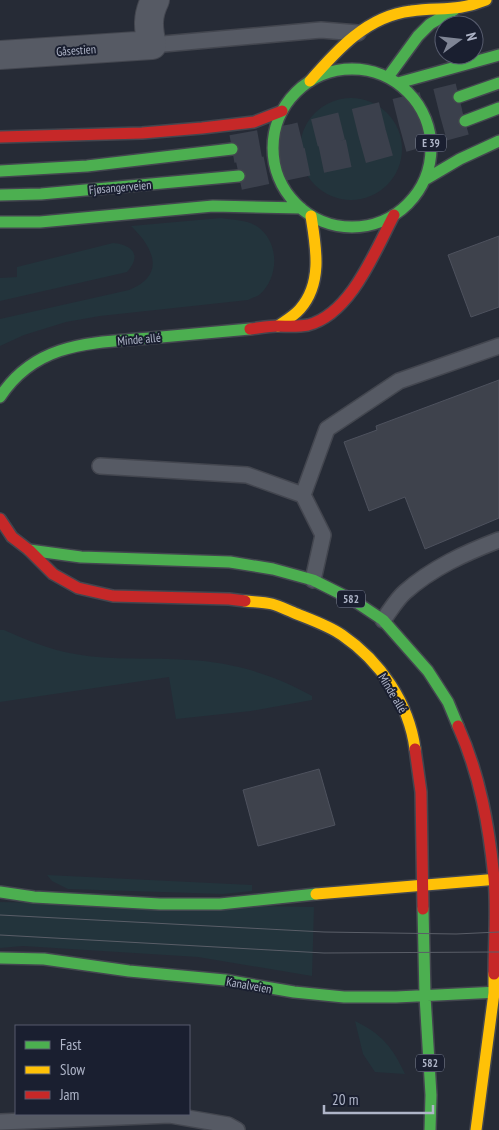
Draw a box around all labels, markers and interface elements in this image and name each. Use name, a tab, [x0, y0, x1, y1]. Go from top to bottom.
north arrow	[434, 15, 484, 65]
text: N	[462, 31, 481, 43]
street label: Gåsestien	[56, 41, 96, 59]
road number: E 39	[416, 134, 446, 152]
street label: Fjøsangerveien	[88, 177, 152, 197]
street label: Minde allé	[117, 330, 161, 348]
road number: 582	[337, 590, 365, 608]
street label: Minde allé	[375, 670, 411, 716]
street label: Kanalveien	[225, 974, 273, 996]
legend	[15, 1025, 190, 1115]
text: Fast	[60, 1035, 81, 1054]
road number: 582	[416, 1054, 444, 1072]
text: Slow	[60, 1060, 85, 1079]
scale bar	[324, 1082, 433, 1114]
text: Jam	[59, 1085, 79, 1104]
text: 20 m	[332, 1090, 358, 1109]

